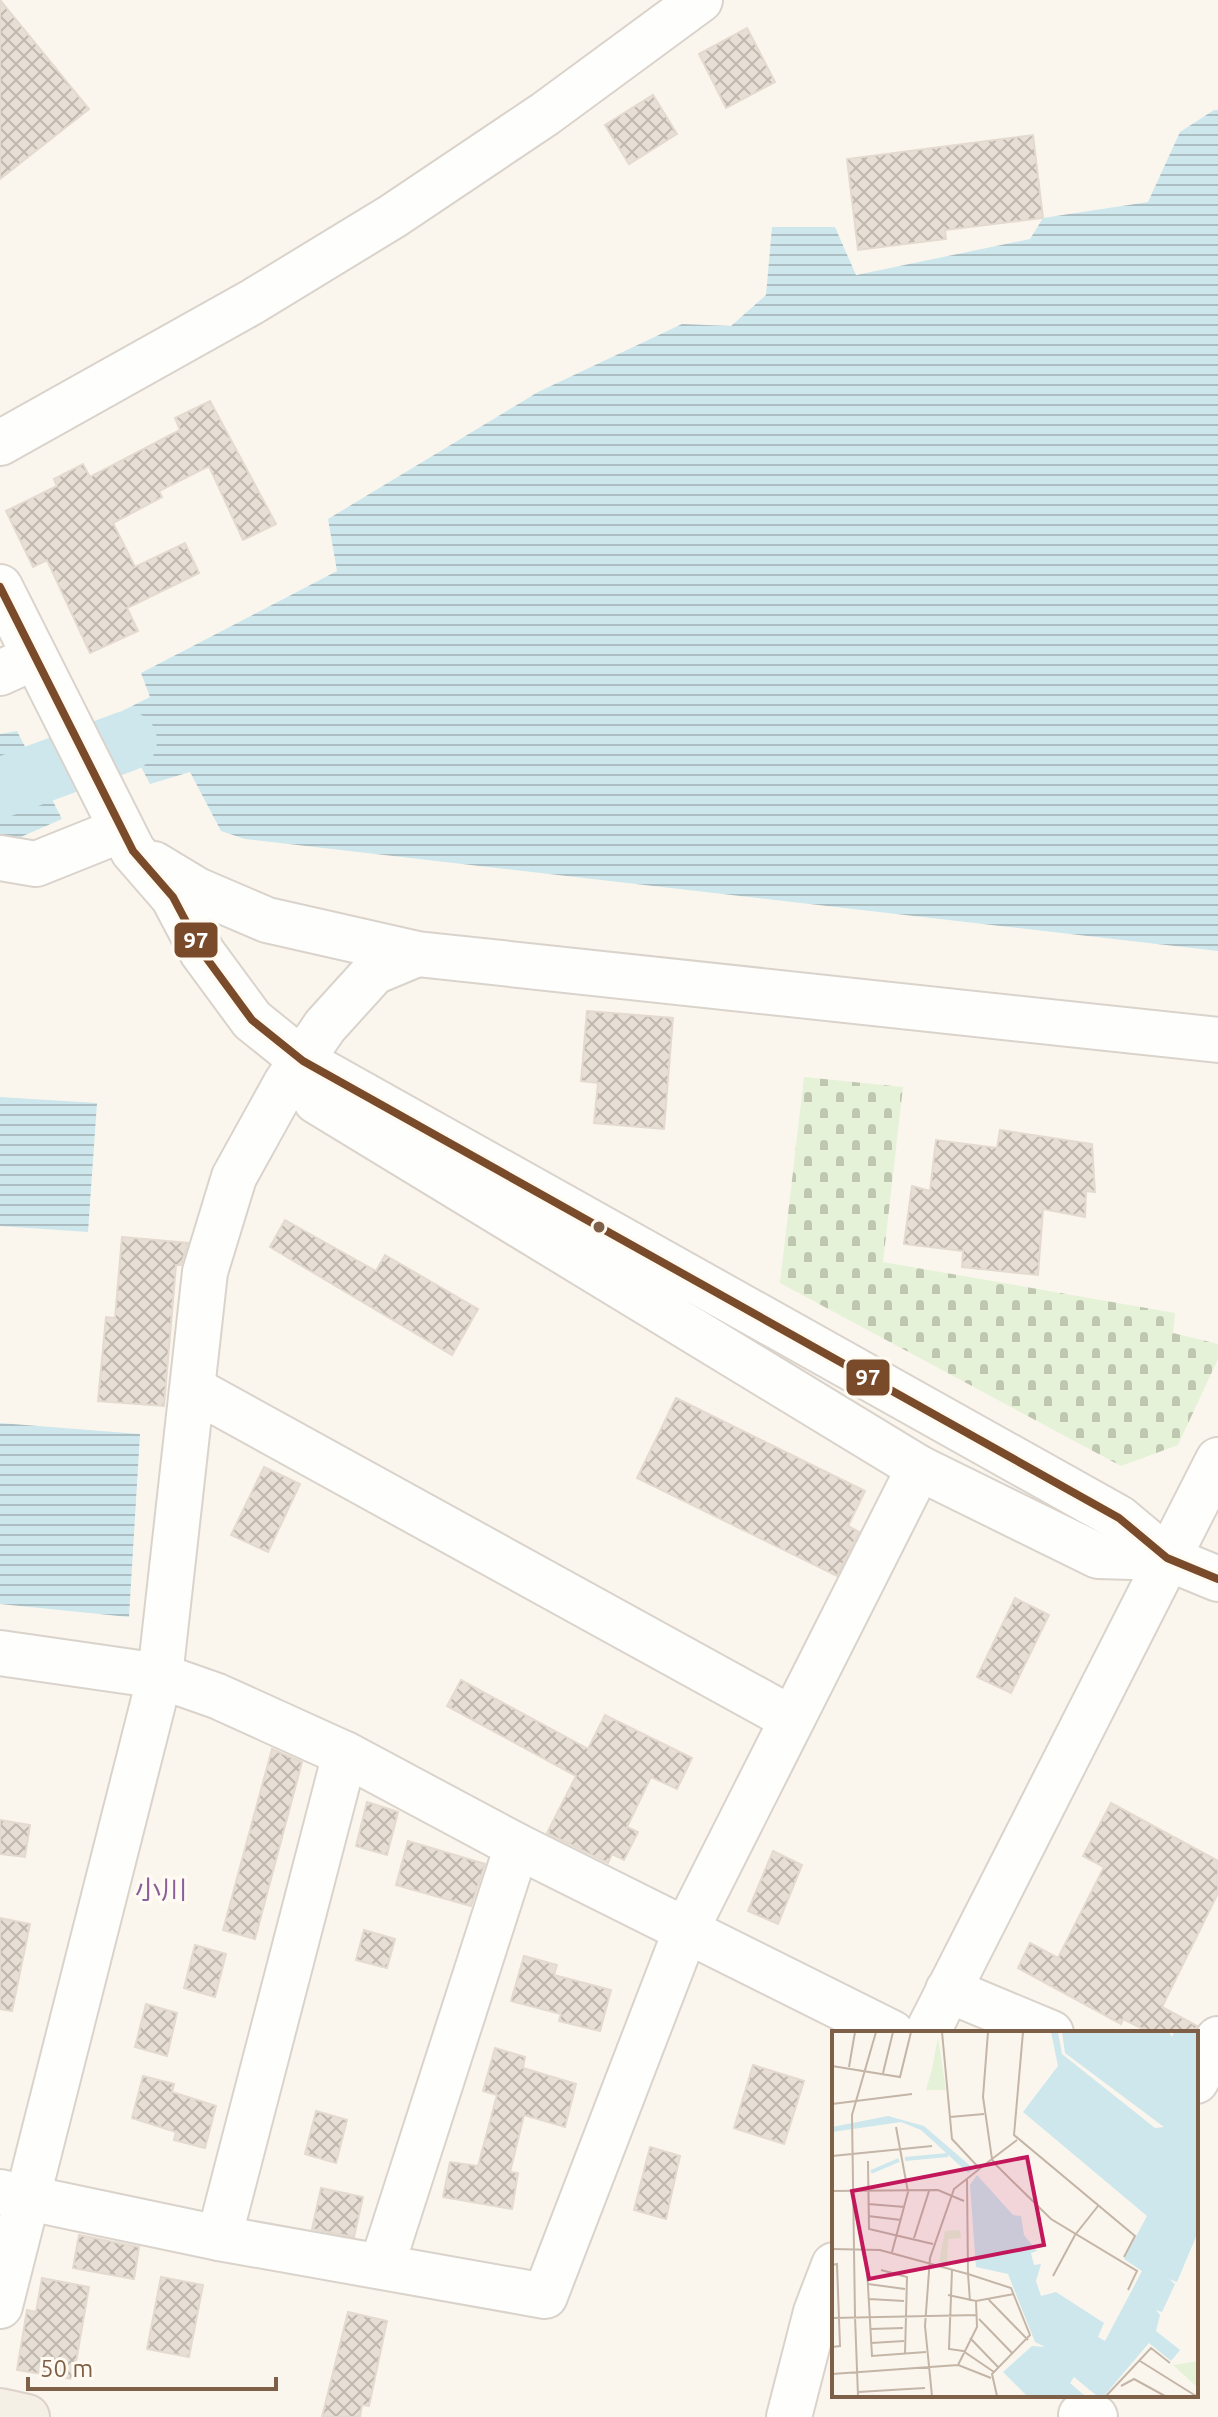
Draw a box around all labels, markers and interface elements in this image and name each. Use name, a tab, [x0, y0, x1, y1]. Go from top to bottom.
line badge: 97	[173, 921, 219, 959]
text: 97	[184, 927, 208, 952]
unlabelled marker	[591, 1219, 607, 1235]
line badge: 97	[845, 1358, 891, 1397]
text: 97	[856, 1364, 880, 1389]
district label: 小川	[135, 1875, 187, 1904]
inset map	[832, 2031, 1198, 2397]
scale bar	[28, 2341, 276, 2391]
text: 50 m	[40, 2355, 93, 2382]

